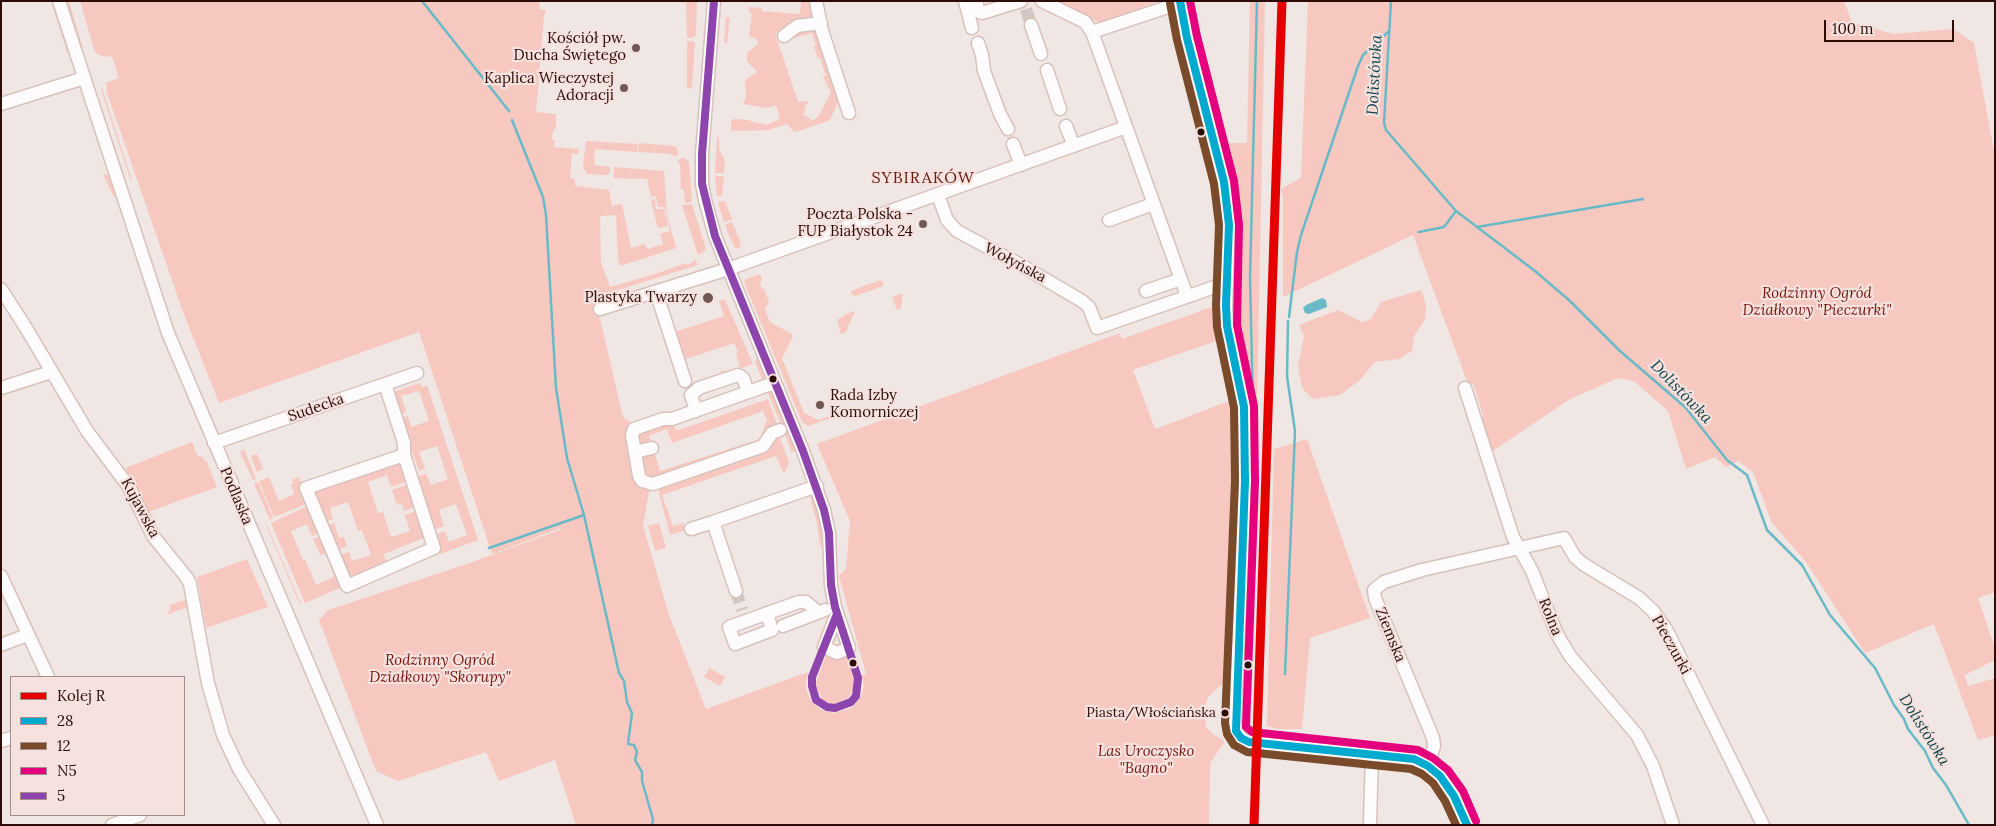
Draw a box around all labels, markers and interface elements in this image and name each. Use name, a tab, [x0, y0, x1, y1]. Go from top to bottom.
scale bar	[1826, 10, 1956, 42]
text: 100 m	[1832, 19, 1873, 38]
place label: Kościół pw. Ducha Świętego	[514, 30, 626, 65]
water label: Dolistówka	[1363, 34, 1387, 116]
marker: Kościół pw. Ducha Świętego	[630, 42, 642, 54]
place label: Kaplica Wieczystej Adoracji	[484, 70, 614, 105]
marker: Kaplica Wieczystej Adoracji	[618, 82, 630, 94]
unlabelled marker	[1196, 127, 1206, 137]
district label: SYBIRAKÓW	[870, 168, 976, 188]
place label: Poczta Polska - FUP Białystok 24	[798, 206, 913, 241]
marker: Poczta Polska - FUP Białystok 24	[917, 218, 929, 230]
street label: Wołyńska	[981, 239, 1049, 287]
park label: Rodzinny Ogród Działkowy "Pieczurki"	[1743, 285, 1891, 320]
place label: Plastyka Twarzy	[585, 289, 697, 307]
marker: Plastyka Twarzy	[701, 291, 715, 305]
water label: Dolistówka	[1646, 356, 1716, 428]
unlabelled marker	[768, 374, 778, 384]
place label: Rada Izby Komorniczej	[830, 387, 918, 422]
street label: Sudecka	[286, 390, 346, 426]
marker: Rada Izby Komorniczej	[814, 399, 826, 411]
street label: Podlaska	[216, 464, 256, 528]
street label: Kujawska	[117, 475, 163, 541]
street label: Rolna	[1534, 596, 1566, 638]
street label: Ziemska	[1371, 605, 1409, 665]
street label: Pieczurki	[1647, 612, 1695, 678]
park label: Rodzinny Ogród Działkowy "Skorupy"	[369, 652, 511, 687]
unlabelled marker	[848, 658, 858, 668]
unlabelled marker	[1243, 660, 1253, 670]
legend	[10, 676, 185, 816]
text: Kolej R	[57, 686, 105, 705]
water label: Dolistówka	[1894, 691, 1954, 769]
place label: Piasta/Włościańska	[1086, 705, 1216, 721]
marker: Piasta/Włościańska	[1220, 708, 1230, 718]
text: 28	[57, 711, 74, 730]
text: 12	[57, 736, 71, 755]
park label: Las Uroczysko "Bagno"	[1098, 743, 1194, 778]
text: N5	[57, 761, 77, 780]
text: 5	[57, 786, 65, 805]

